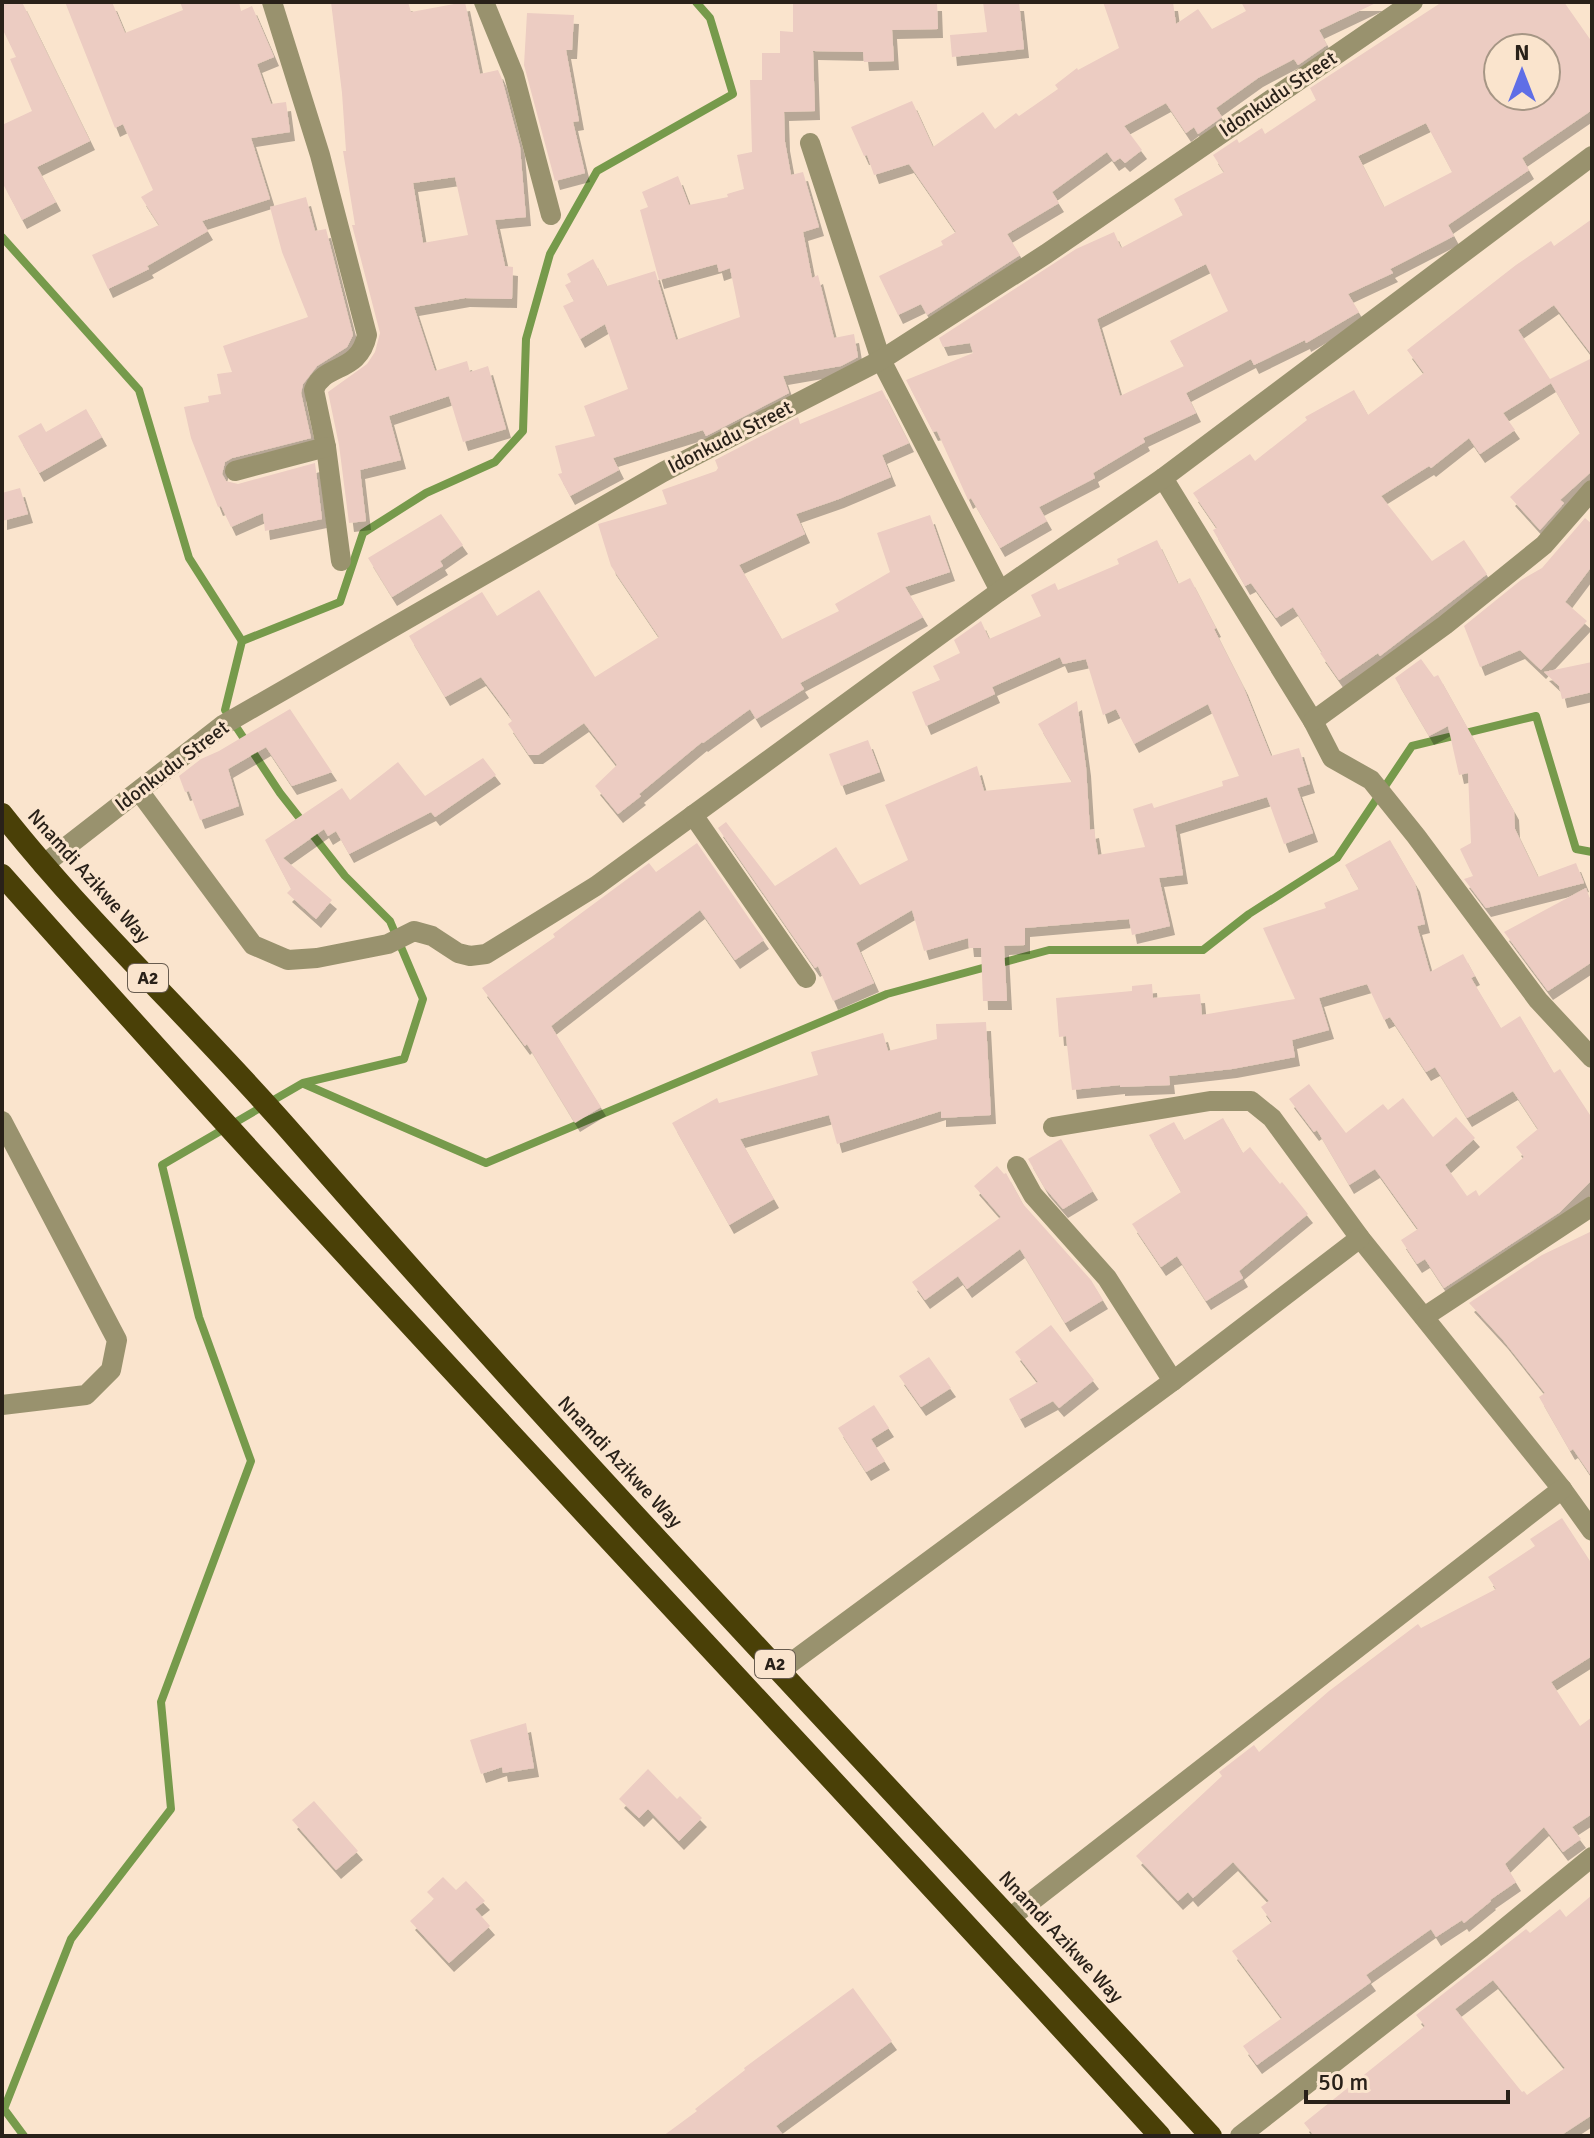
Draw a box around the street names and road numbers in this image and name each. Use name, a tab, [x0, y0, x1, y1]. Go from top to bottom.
street label: Idonkudu Street	[1214, 45, 1342, 143]
street label: Idonkudu Street	[664, 395, 796, 479]
street label: Idonkudu Street	[110, 715, 234, 817]
street label: Nnamdi Azikwe Way	[22, 804, 156, 949]
road number: A2	[128, 964, 168, 992]
street label: Nnamdi Azikwe Way	[552, 1391, 688, 1534]
road number: A2	[755, 1650, 795, 1678]
street label: Nnamdi Azikwe Way	[993, 1866, 1129, 2009]

